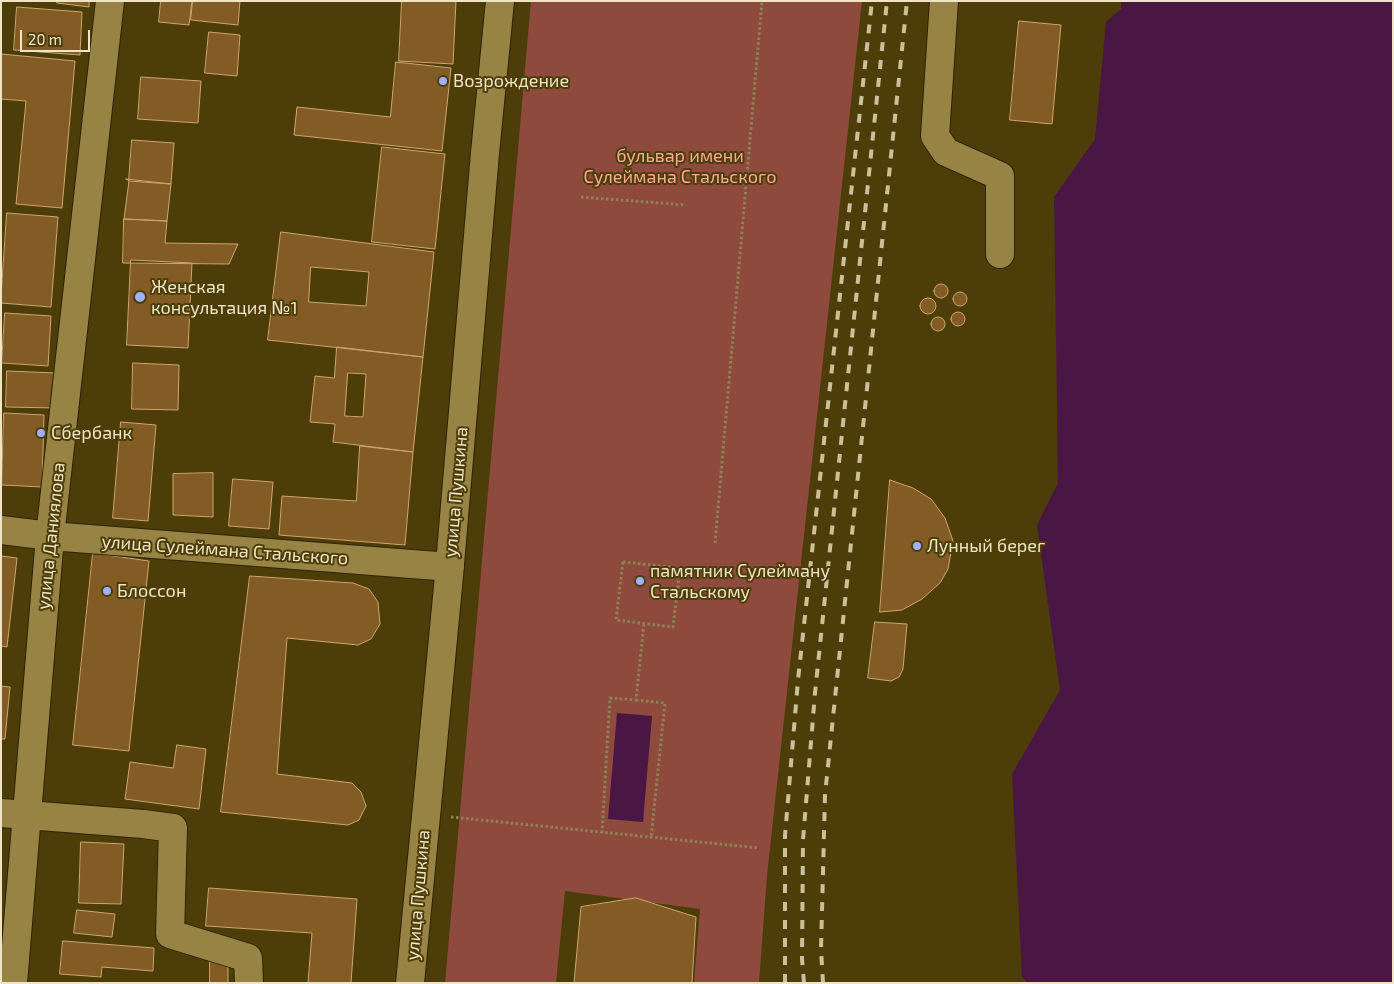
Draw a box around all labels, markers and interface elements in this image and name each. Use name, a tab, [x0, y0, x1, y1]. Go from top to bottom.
scale bar	[22, 20, 92, 52]
text: 20 m	[28, 30, 62, 48]
place label: Возрождение	[453, 70, 569, 92]
marker: Возрождение	[437, 75, 449, 87]
park label: бульвар имени Сулеймана Стальского	[584, 145, 776, 188]
place label: Женская консультация №1	[151, 276, 298, 318]
marker: Женская консультация №1	[133, 290, 147, 304]
place label: Сбербанк	[51, 422, 132, 444]
street label: улица Пушкина	[440, 426, 472, 558]
marker: Сбербанк	[35, 427, 47, 439]
street label: улица Даниялова	[33, 461, 69, 611]
street label: улица Сулеймана Стальского	[101, 531, 349, 569]
place label: Лунный берег	[927, 535, 1045, 557]
marker: Лунный берег	[911, 540, 923, 552]
place label: памятник Сулейману Стальскому	[650, 560, 830, 602]
marker: памятник Сулейману Стальскому	[634, 575, 646, 587]
place label: Блоссон	[117, 580, 186, 602]
marker: Блоссон	[101, 585, 113, 597]
street label: улица Пушкина	[402, 829, 434, 961]

